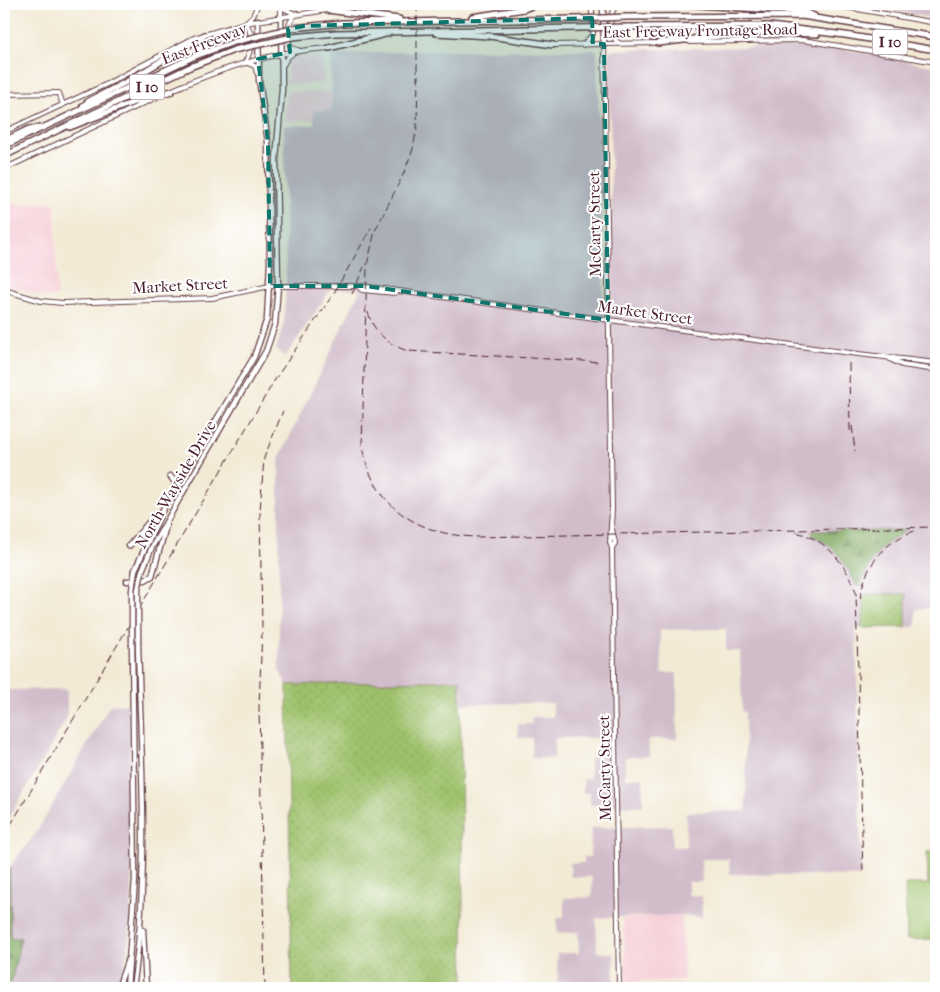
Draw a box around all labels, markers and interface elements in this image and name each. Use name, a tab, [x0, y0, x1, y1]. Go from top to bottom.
street label: East Freeway	[158, 18, 250, 69]
street label: East Freeway Frontage Road	[602, 19, 798, 42]
road number: I 10	[872, 30, 908, 54]
road number: I 10	[130, 74, 164, 100]
street label: McCarty Street	[584, 170, 605, 277]
street label: Market Street	[132, 273, 229, 297]
street label: Market Street	[596, 296, 694, 329]
street label: North Wayside Drive	[131, 417, 220, 552]
street label: McCarty Street	[594, 714, 615, 821]

